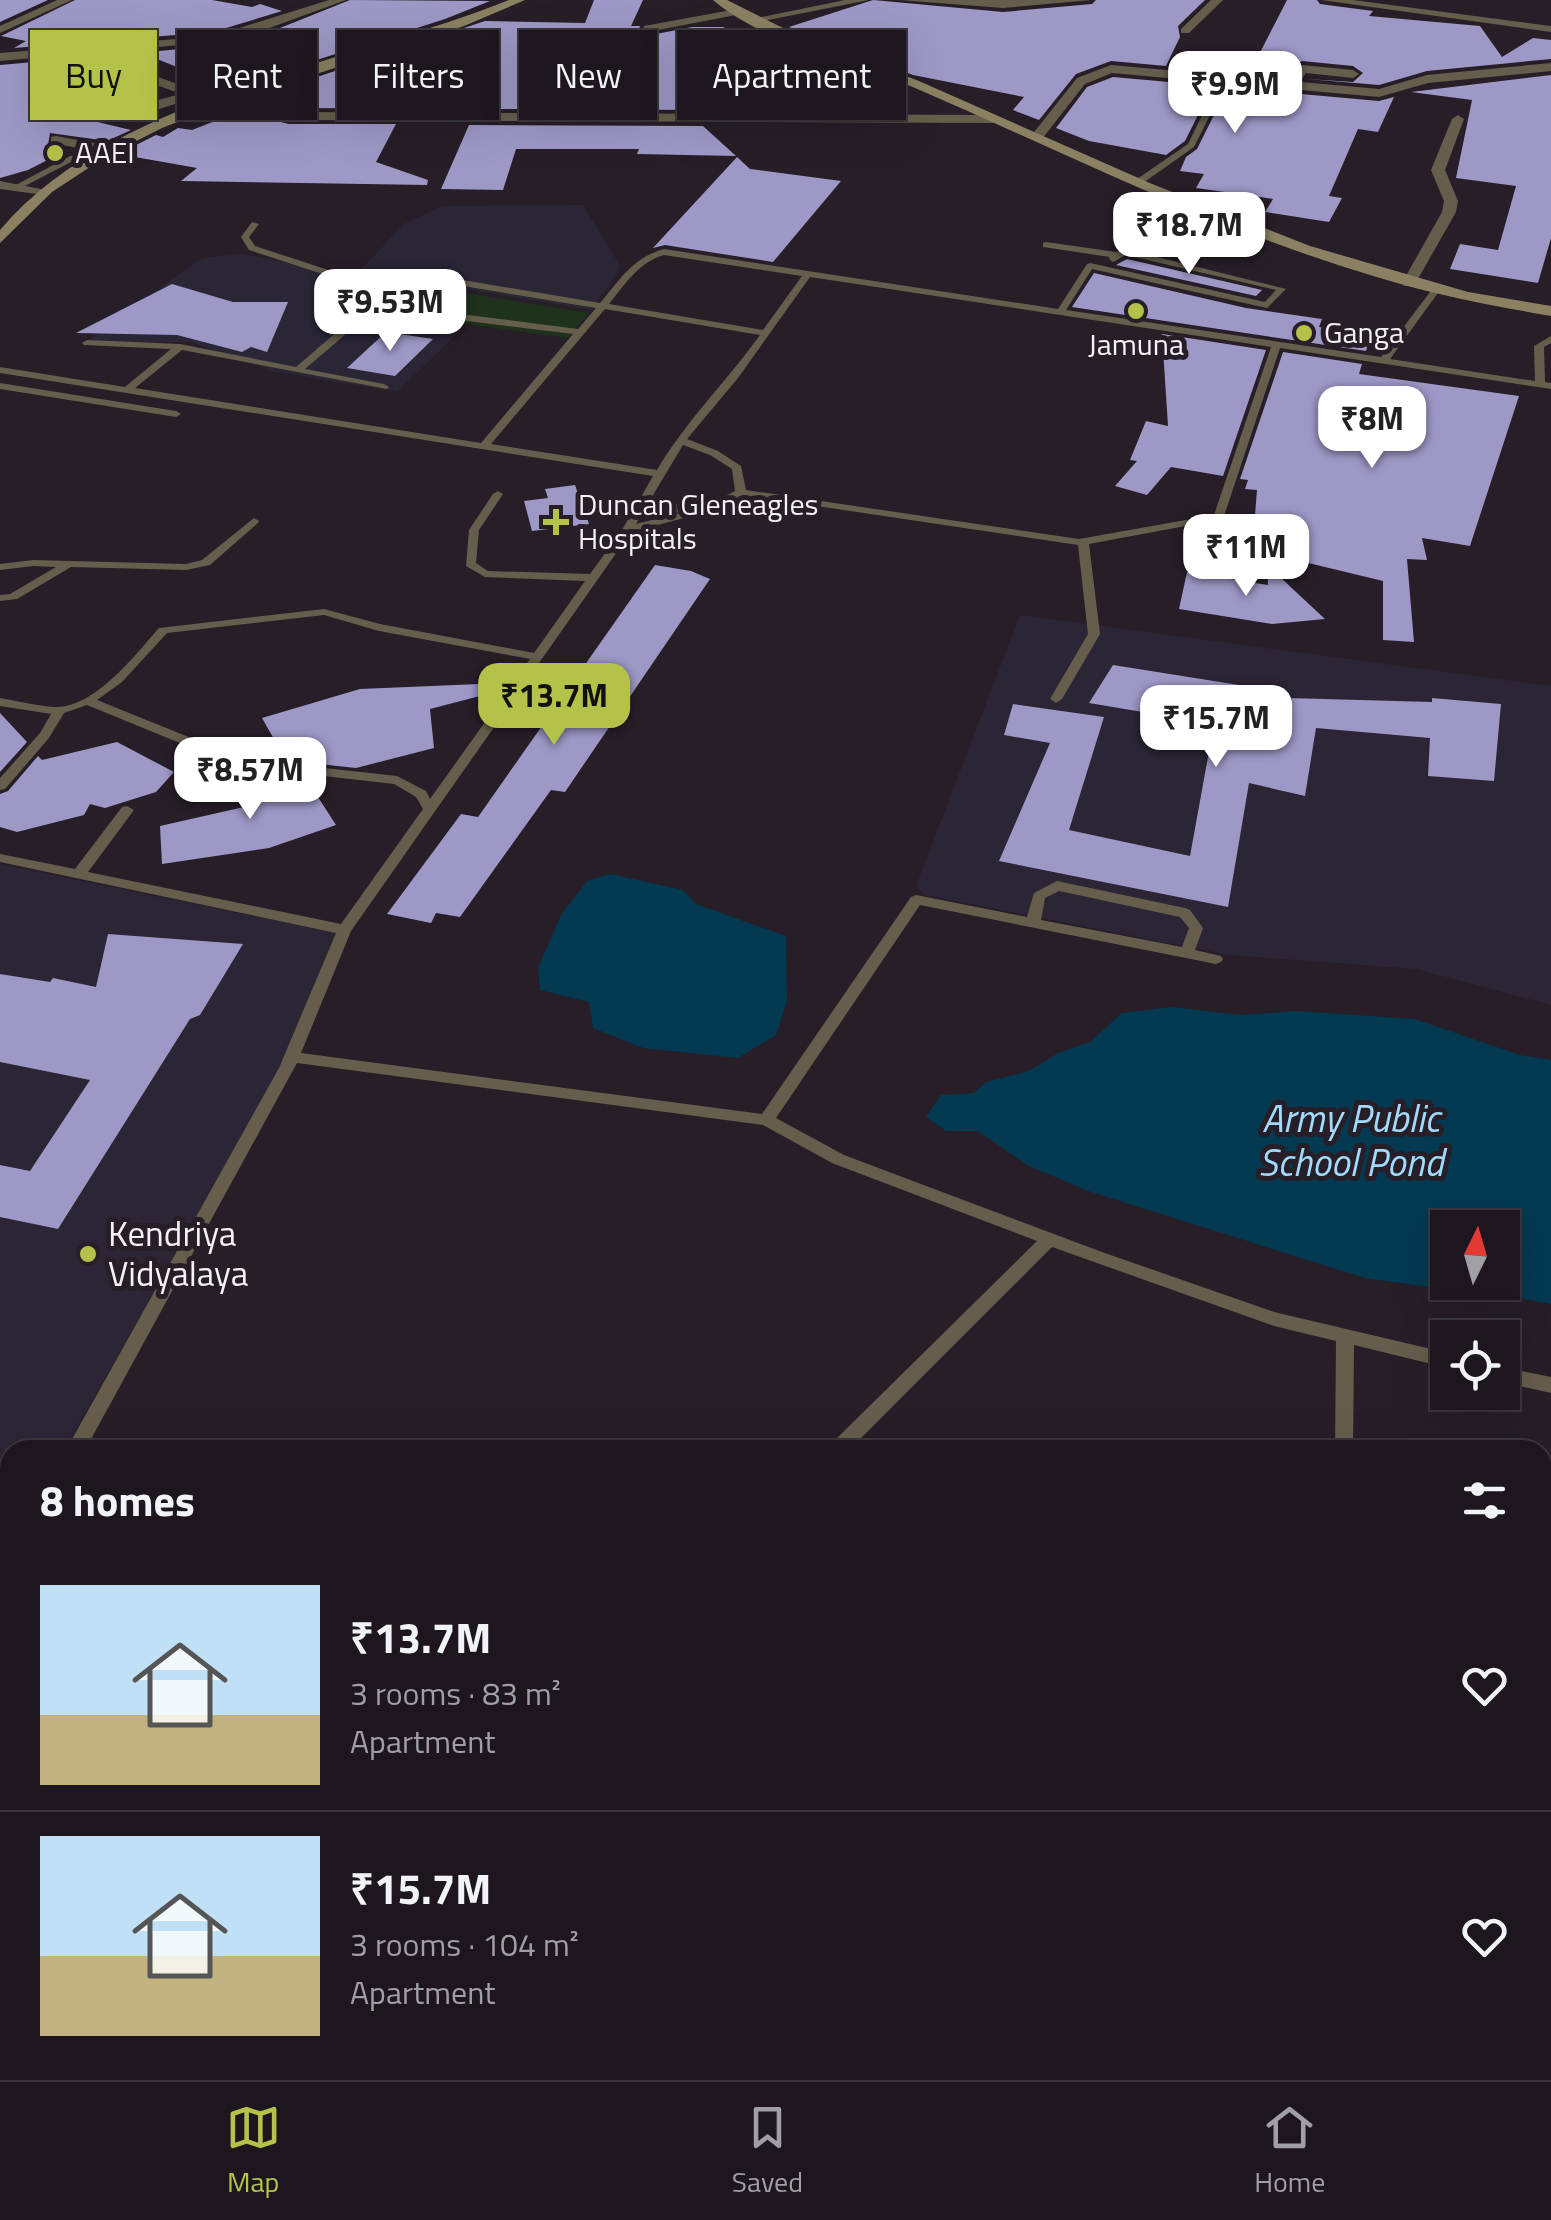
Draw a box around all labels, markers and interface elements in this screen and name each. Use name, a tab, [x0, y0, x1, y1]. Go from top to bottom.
chip: Buy	[30, 30, 157, 120]
chip: Rent	[177, 30, 317, 120]
chip: Filters	[337, 30, 499, 120]
chip: New	[519, 30, 657, 120]
chip: Apartment	[677, 30, 906, 120]
pin: ₹9.9M	[1165, 51, 1305, 136]
text: ₹9.9M	[1190, 59, 1280, 107]
place label: AAEI	[75, 129, 135, 175]
marker: AAEI	[44, 142, 66, 164]
pin: ₹18.7M	[1108, 192, 1270, 277]
text: ₹18.7M	[1135, 200, 1243, 248]
pin: ₹9.53M	[309, 269, 471, 354]
text: ₹9.53M	[336, 277, 444, 325]
marker: Jamuna	[1125, 300, 1147, 322]
place label: Ganga	[1324, 309, 1404, 355]
place label: Jamuna	[1088, 321, 1184, 367]
marker: Ganga	[1293, 322, 1315, 344]
pin: ₹8M	[1324, 386, 1420, 471]
text: ₹8M	[1340, 394, 1404, 442]
place label: Duncan Gleneagles Hospitals	[578, 481, 819, 561]
marker: Duncan Gleneagles Hospitals	[543, 509, 569, 535]
pin: ₹11M	[1187, 514, 1305, 599]
text: ₹11M	[1205, 522, 1287, 570]
pin: ₹13.7M	[473, 663, 635, 748]
text: ₹13.7M	[500, 671, 608, 719]
pin: ₹15.7M	[1135, 685, 1297, 770]
text: ₹15.7M	[1162, 693, 1270, 741]
pin: ₹8.57M	[169, 737, 331, 822]
text: ₹8.57M	[196, 745, 304, 793]
water label: Army Public School Pond	[1259, 1089, 1447, 1191]
place label: Kendriya Vidyalaya	[108, 1206, 248, 1300]
north arrow	[1430, 1210, 1520, 1300]
map controls	[1430, 1210, 1520, 1410]
marker: Kendriya Vidyalaya	[77, 1243, 99, 1265]
button: locate	[1430, 1320, 1520, 1410]
text: 8 homes	[40, 1468, 195, 1532]
icon: filters	[1457, 1473, 1512, 1528]
text: ₹13.7M	[350, 1605, 491, 1669]
icon: home	[120, 1625, 240, 1745]
icon: heart	[1457, 1658, 1512, 1713]
text: 3 rooms · 83 m²	[350, 1669, 561, 1717]
text: Apartment	[350, 1717, 496, 1765]
text: ₹15.7M	[350, 1856, 491, 1920]
icon: home	[120, 1876, 240, 1996]
icon: heart	[1457, 1909, 1512, 1964]
text: 3 rooms · 104 m²	[350, 1920, 579, 1968]
text: Apartment	[350, 1968, 496, 2016]
tab: Map	[226, 2100, 281, 2203]
tab: Saved	[732, 2100, 803, 2203]
tab: Home	[1254, 2100, 1325, 2203]

